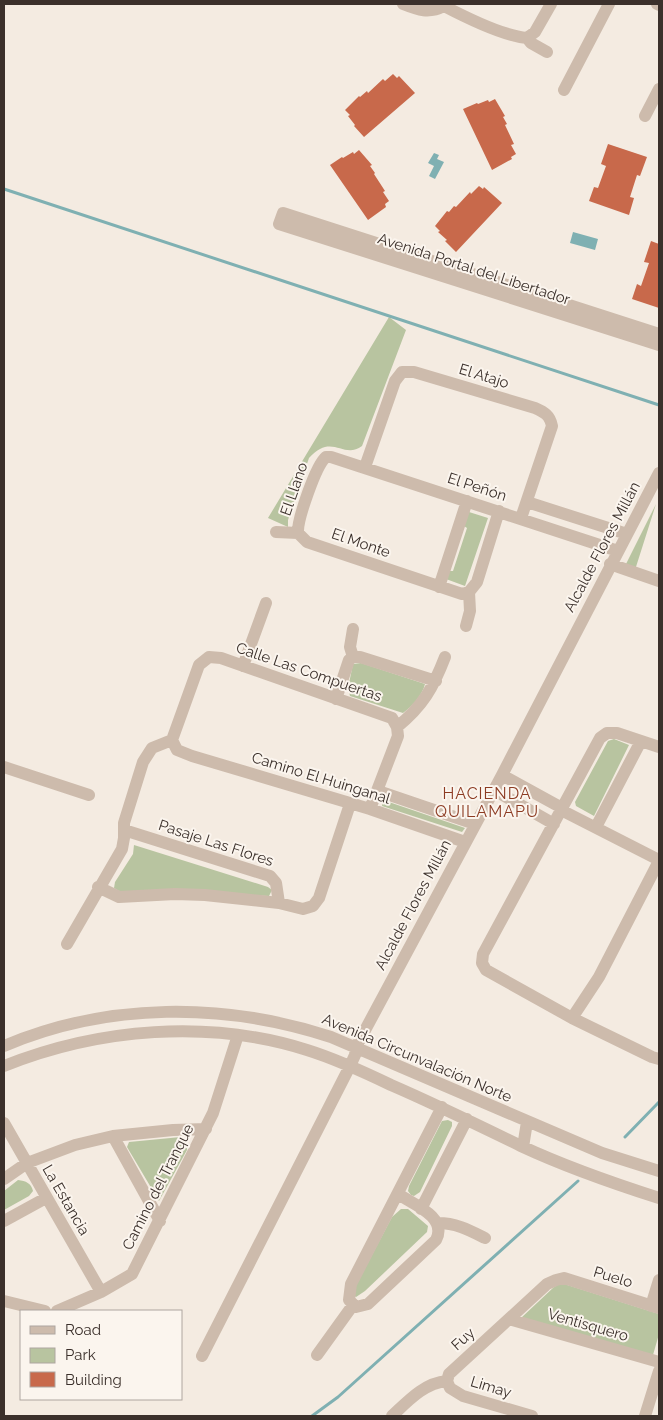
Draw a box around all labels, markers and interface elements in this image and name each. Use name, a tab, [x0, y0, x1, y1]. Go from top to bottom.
street label: Avenida Portal del Libertador	[376, 229, 573, 309]
street label: El Atajo	[457, 360, 511, 392]
street label: El Llano	[276, 460, 312, 518]
street label: El Peñón	[445, 469, 509, 505]
street label: Alcalde Flores Millán	[560, 479, 644, 615]
street label: El Monte	[329, 525, 393, 561]
street label: Calle Las Compuertas	[234, 639, 384, 705]
street label: Camino El Huinganal	[249, 748, 393, 808]
district label: HACIENDA QUILAMAPU	[435, 784, 539, 821]
street label: Pasaje Las Flores	[156, 816, 276, 870]
street label: Alcalde Flores Millán	[371, 837, 455, 973]
street label: Avenida Circunvalación Norte	[319, 1010, 515, 1106]
street label: Camino del Tranque	[118, 1121, 198, 1253]
street label: La Estancia	[39, 1161, 93, 1239]
street label: Puelo	[591, 1263, 635, 1291]
street label: Ventisquero	[546, 1305, 630, 1345]
legend	[20, 1310, 182, 1400]
text: Road	[65, 1321, 101, 1339]
street label: Fuy	[448, 1324, 478, 1354]
text: Park	[65, 1346, 96, 1364]
text: Building	[65, 1371, 122, 1389]
street label: Limay	[468, 1372, 514, 1402]

